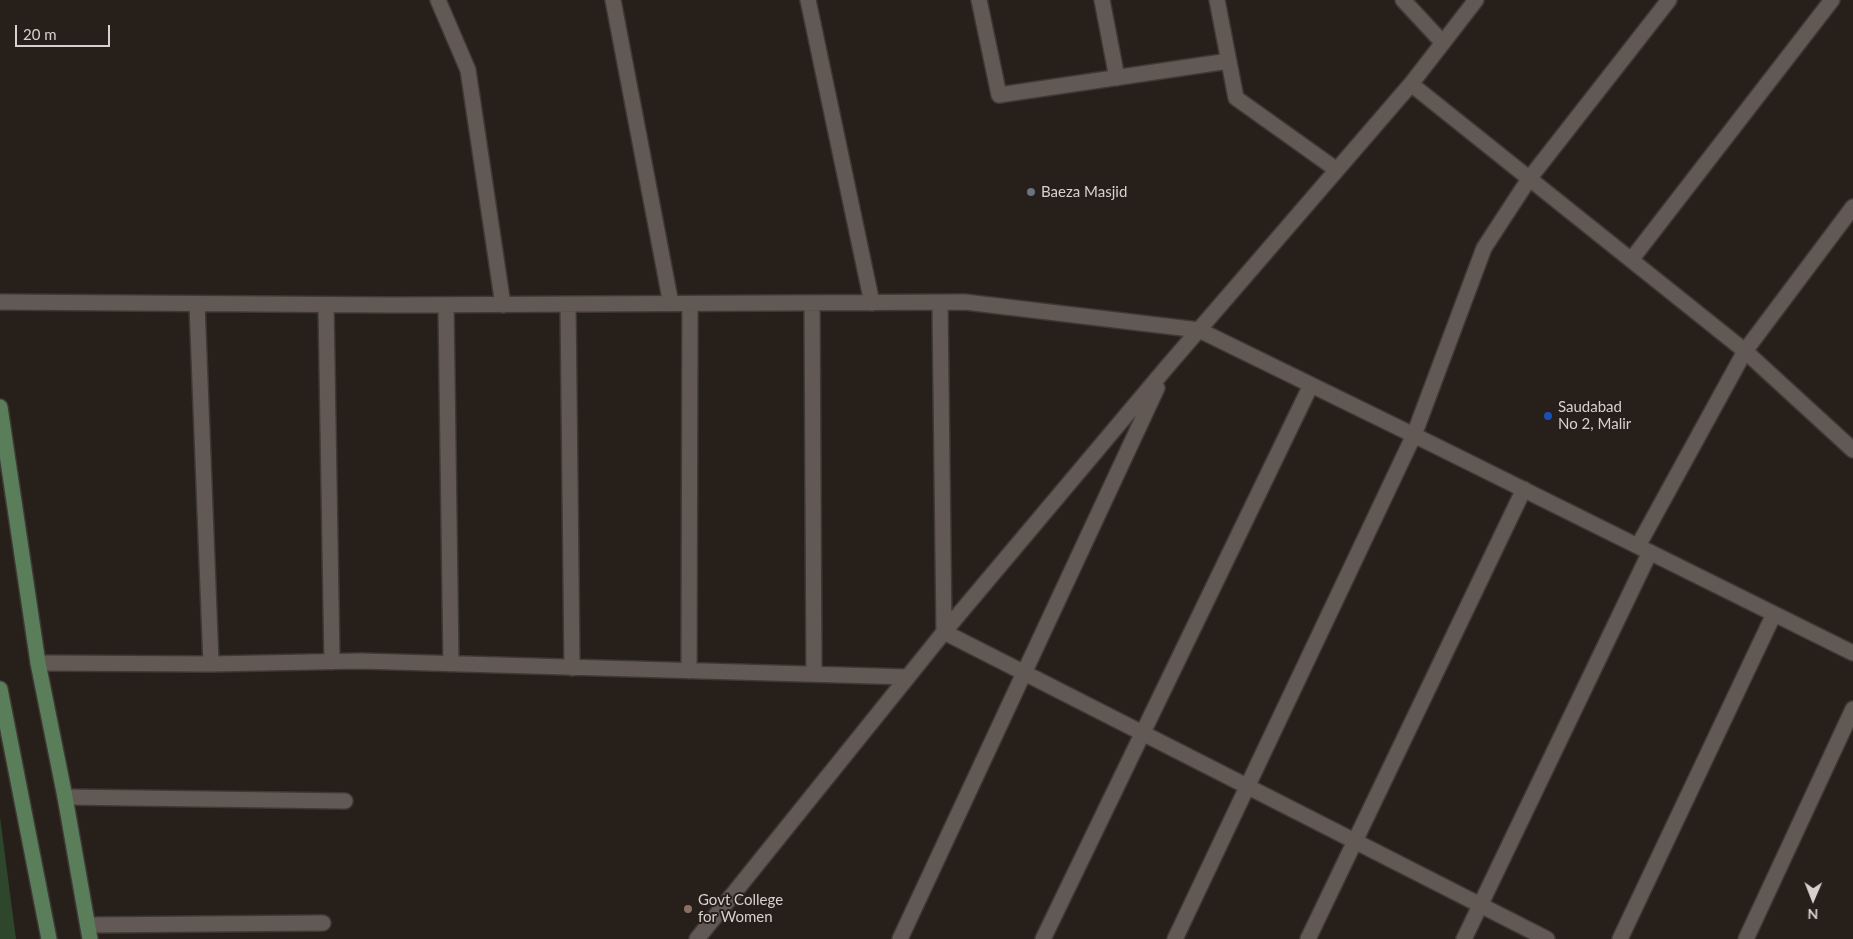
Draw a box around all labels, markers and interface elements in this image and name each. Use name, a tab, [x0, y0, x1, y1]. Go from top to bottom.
scale bar	[18, 15, 112, 47]
text: 20 m	[23, 25, 57, 43]
place label: Baeza Masjid	[1041, 183, 1127, 201]
marker: Baeza Masjid	[1025, 186, 1037, 198]
place label: Saudabad No 2, Malir	[1558, 398, 1631, 433]
marker: Saudabad No 2, Malir	[1542, 410, 1554, 422]
north arrow	[1788, 874, 1838, 924]
place label: Govt College for Women	[698, 891, 783, 926]
marker: Govt College for Women	[682, 903, 694, 915]
text: N	[1807, 906, 1818, 923]

